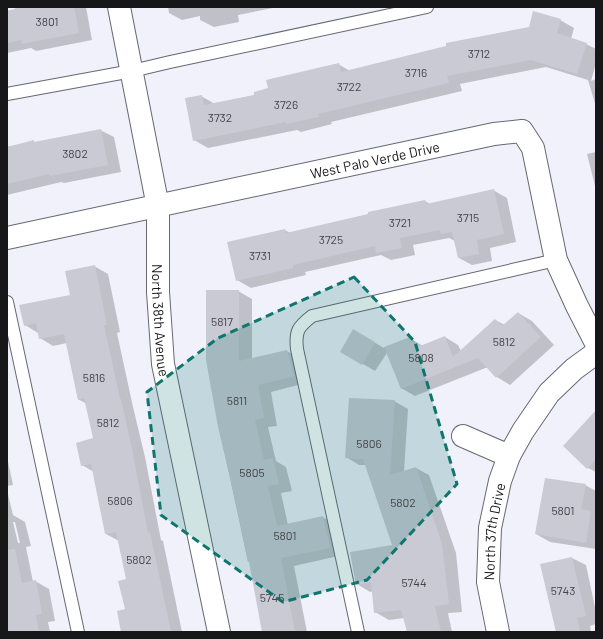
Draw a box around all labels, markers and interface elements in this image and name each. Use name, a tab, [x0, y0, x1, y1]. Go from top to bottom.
house number: 3801	[35, 14, 59, 28]
house number: 3712	[468, 46, 490, 60]
house number: 3716	[405, 65, 427, 79]
house number: 3722	[337, 79, 361, 93]
house number: 3726	[274, 97, 298, 111]
house number: 3732	[208, 110, 232, 124]
street label: West Palo Verde Drive	[308, 137, 441, 182]
house number: 3802	[62, 146, 88, 160]
house number: 3715	[457, 210, 479, 224]
house number: 3721	[389, 215, 411, 229]
house number: 3725	[319, 232, 343, 246]
house number: 3731	[249, 248, 271, 262]
street label: North 38th Avenue	[149, 264, 174, 378]
house number: 5817	[211, 314, 233, 328]
house number: 5812	[493, 334, 515, 348]
house number: 5808	[408, 350, 434, 364]
house number: 5816	[83, 370, 105, 384]
house number: 5811	[227, 393, 247, 407]
house number: 5812	[97, 415, 119, 429]
house number: 5806	[356, 436, 382, 450]
house number: 5805	[239, 465, 265, 479]
street label: North 37th Drive	[480, 481, 508, 581]
house number: 5806	[107, 493, 133, 507]
house number: 5802	[390, 495, 416, 509]
house number: 5801	[551, 503, 575, 517]
house number: 5801	[273, 528, 297, 542]
house number: 5802	[126, 552, 152, 566]
house number: 5744	[401, 575, 427, 589]
house number: 5743	[551, 583, 575, 597]
house number: 5745	[260, 590, 284, 604]

